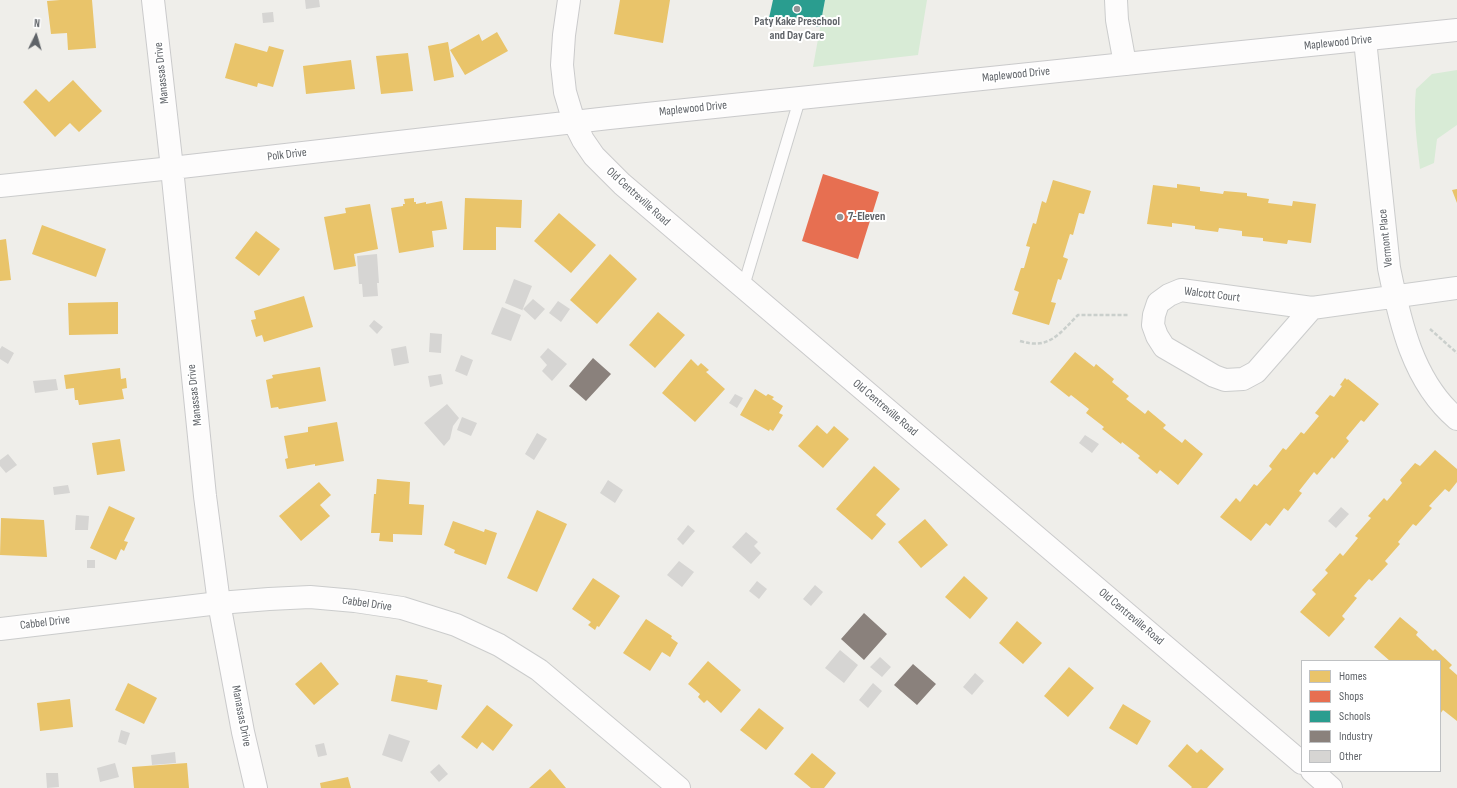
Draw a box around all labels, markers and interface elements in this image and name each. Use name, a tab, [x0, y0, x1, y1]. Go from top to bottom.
marker: Paty Kake Preschool and Day Care	[792, 4, 802, 14]
place label: Paty Kake Preschool and Day Care	[754, 15, 840, 43]
north arrow	[16, 16, 56, 56]
text: N	[34, 17, 41, 30]
street label: Maplewood Drive	[1303, 32, 1373, 54]
street label: Manassas Drive	[152, 42, 172, 104]
street label: Maplewood Drive	[981, 64, 1051, 86]
street label: Maplewood Drive	[658, 98, 728, 120]
street label: Polk Drive	[266, 145, 308, 165]
street label: Old Centreville Road	[603, 165, 673, 229]
street label: Vermont Place	[1376, 208, 1396, 268]
place label: 7-Eleven	[848, 210, 885, 224]
marker: 7-Eleven	[835, 212, 845, 222]
street label: Walcott Court	[1183, 284, 1241, 306]
street label: Manassas Drive	[185, 364, 205, 426]
street label: Old Centreville Road	[850, 377, 920, 439]
street label: Old Centreville Road	[1096, 586, 1166, 648]
street label: Cabbel Drive	[341, 593, 393, 615]
street label: Cabbel Drive	[19, 613, 71, 633]
legend	[1301, 660, 1441, 772]
text: Homes	[1339, 669, 1367, 684]
street label: Manassas Drive	[228, 684, 254, 748]
text: Shops	[1339, 689, 1364, 704]
text: Schools	[1339, 709, 1371, 724]
text: Industry	[1339, 729, 1373, 744]
text: Other	[1339, 749, 1362, 764]

